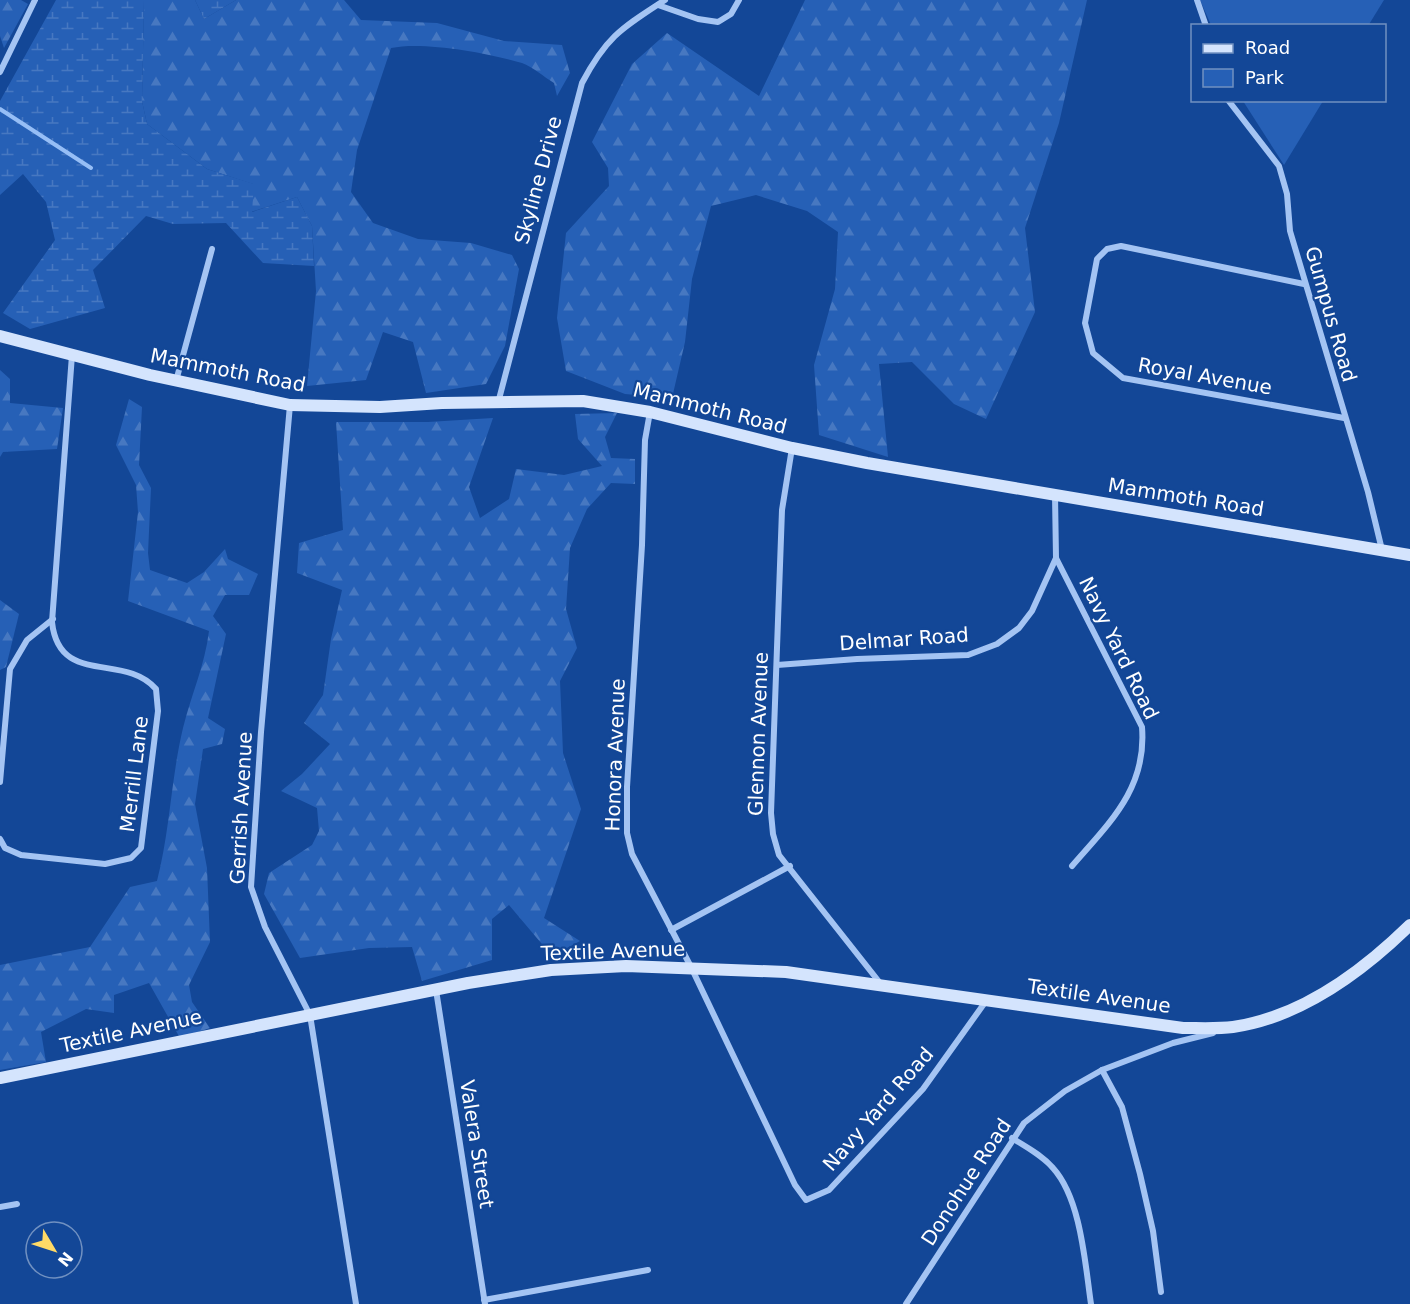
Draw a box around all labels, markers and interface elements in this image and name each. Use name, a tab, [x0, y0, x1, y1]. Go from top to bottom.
legend	[1191, 24, 1386, 102]
text: Road	[1245, 37, 1290, 58]
text: Park	[1245, 67, 1284, 88]
street label: Skyline Drive	[509, 114, 567, 246]
street label: Gumpus Road	[1300, 243, 1362, 385]
street label: Mammoth Road	[148, 343, 308, 397]
street label: Royal Avenue	[1136, 352, 1274, 400]
street label: Mammoth Road	[631, 377, 789, 439]
street label: Mammoth Road	[1106, 473, 1266, 521]
street label: Navy Yard Road	[1074, 573, 1164, 723]
street label: Delmar Road	[838, 623, 970, 655]
street label: Glennon Avenue	[743, 651, 773, 817]
street label: Honora Avenue	[600, 678, 630, 832]
street label: Merrill Lane	[115, 714, 153, 834]
street label: Gerrish Avenue	[225, 731, 257, 885]
street label: Textile Avenue	[539, 936, 686, 966]
street label: Textile Avenue	[1025, 974, 1172, 1018]
street label: Textile Avenue	[57, 1004, 204, 1058]
street label: Navy Yard Road	[818, 1042, 938, 1176]
street label: Valera Street	[455, 1078, 499, 1210]
street label: Donohue Road	[916, 1114, 1016, 1250]
north arrow	[24, 1220, 84, 1280]
text: N	[54, 1248, 77, 1270]

